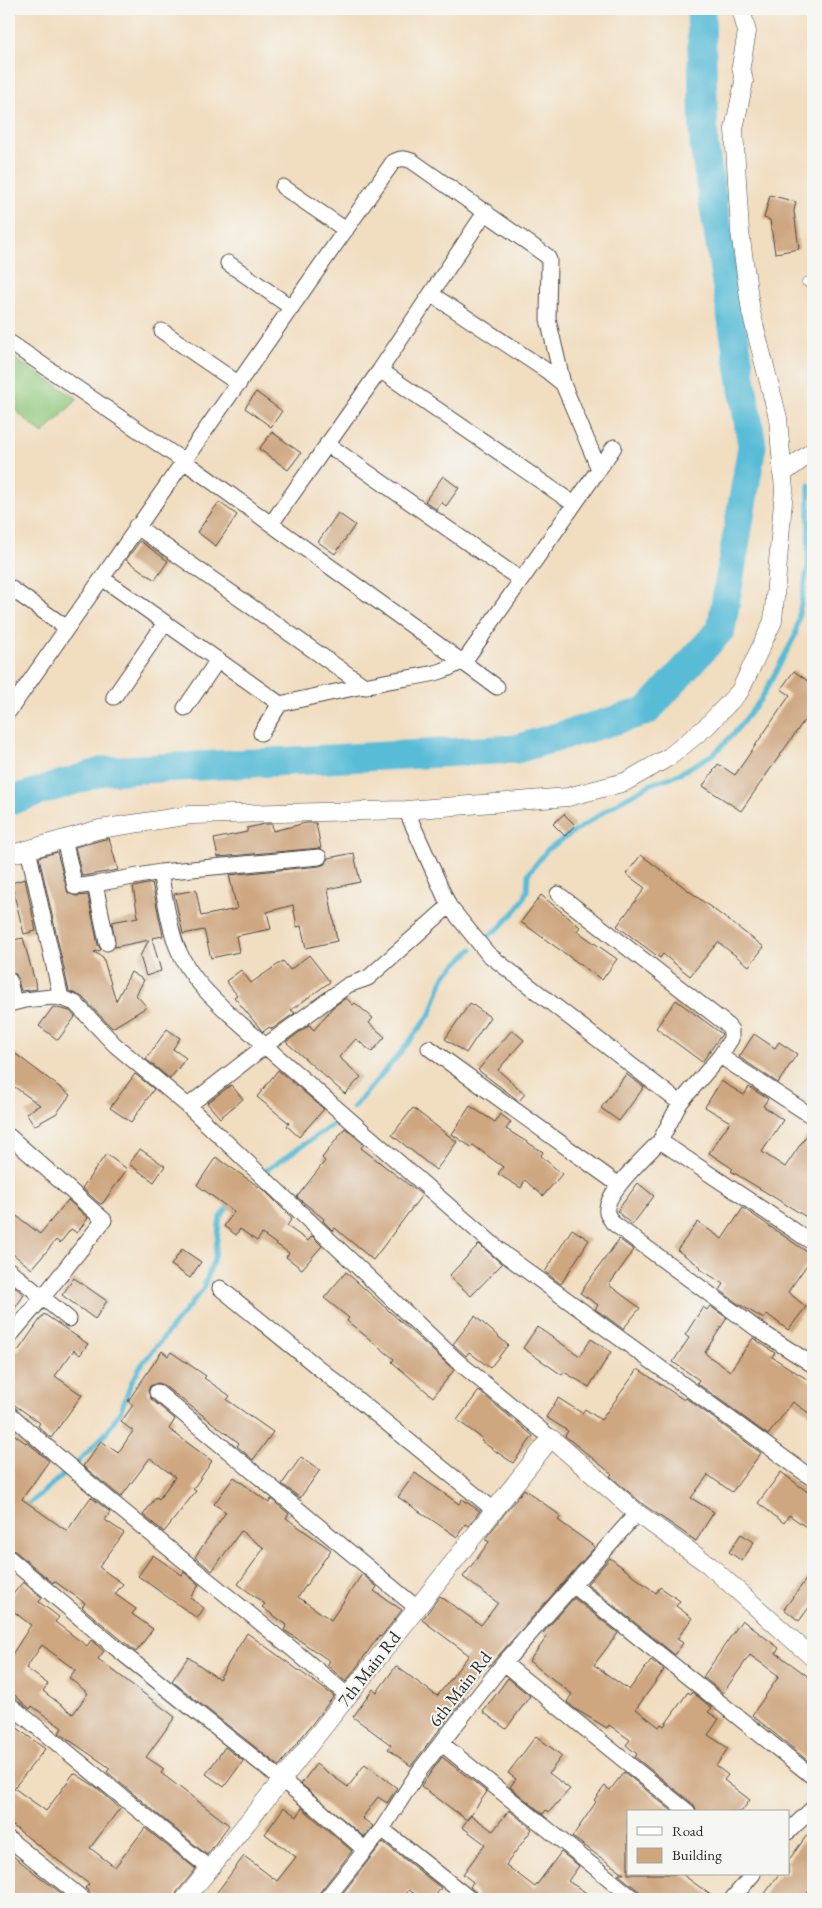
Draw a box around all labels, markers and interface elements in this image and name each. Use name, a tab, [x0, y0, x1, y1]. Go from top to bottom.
street label: 7th Main Rd	[332, 1626, 406, 1711]
street label: 6th Main Rd	[423, 1646, 497, 1731]
legend	[627, 1810, 790, 1876]
text: Road	[672, 1821, 704, 1840]
text: Building	[672, 1845, 722, 1864]

